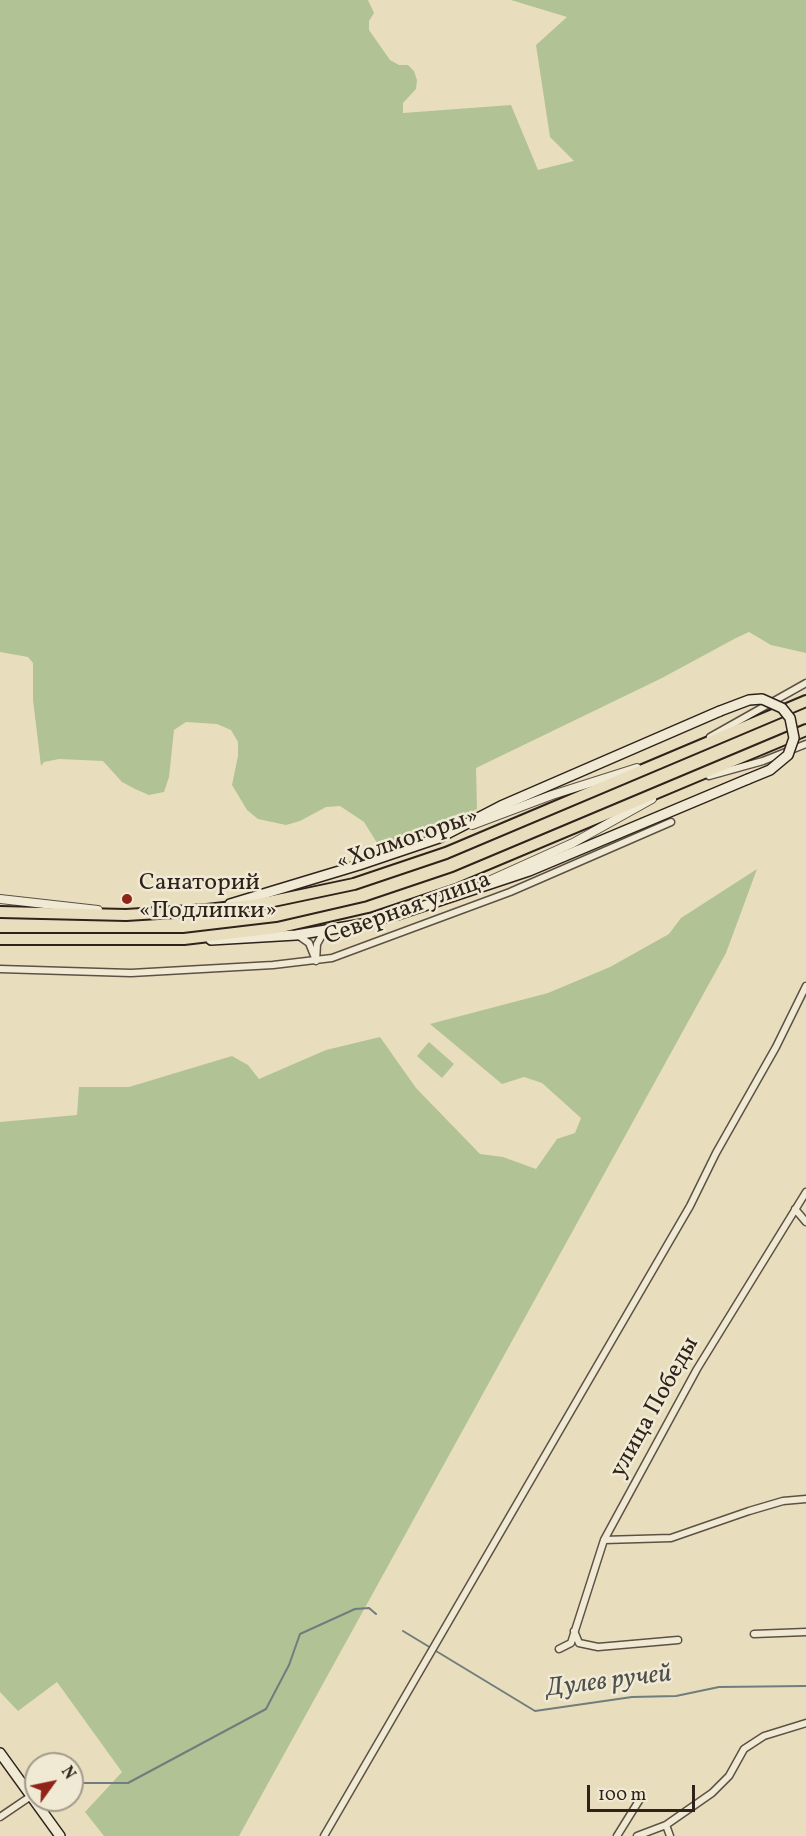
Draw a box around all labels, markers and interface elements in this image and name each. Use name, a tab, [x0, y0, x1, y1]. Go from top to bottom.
street label: «Холмогоры»	[333, 803, 483, 879]
street label: Северная улица	[321, 867, 495, 953]
place label: Санаторий «Подлипки»	[139, 871, 277, 927]
marker: Санаторий «Подлипки»	[120, 892, 134, 906]
street label: улица Победы	[605, 1332, 707, 1484]
water label: Дулев ручей	[545, 1660, 673, 1706]
north arrow	[24, 1752, 84, 1812]
text: N	[55, 1762, 80, 1784]
scale bar	[590, 1773, 698, 1811]
text: 100 m	[598, 1783, 647, 1808]

